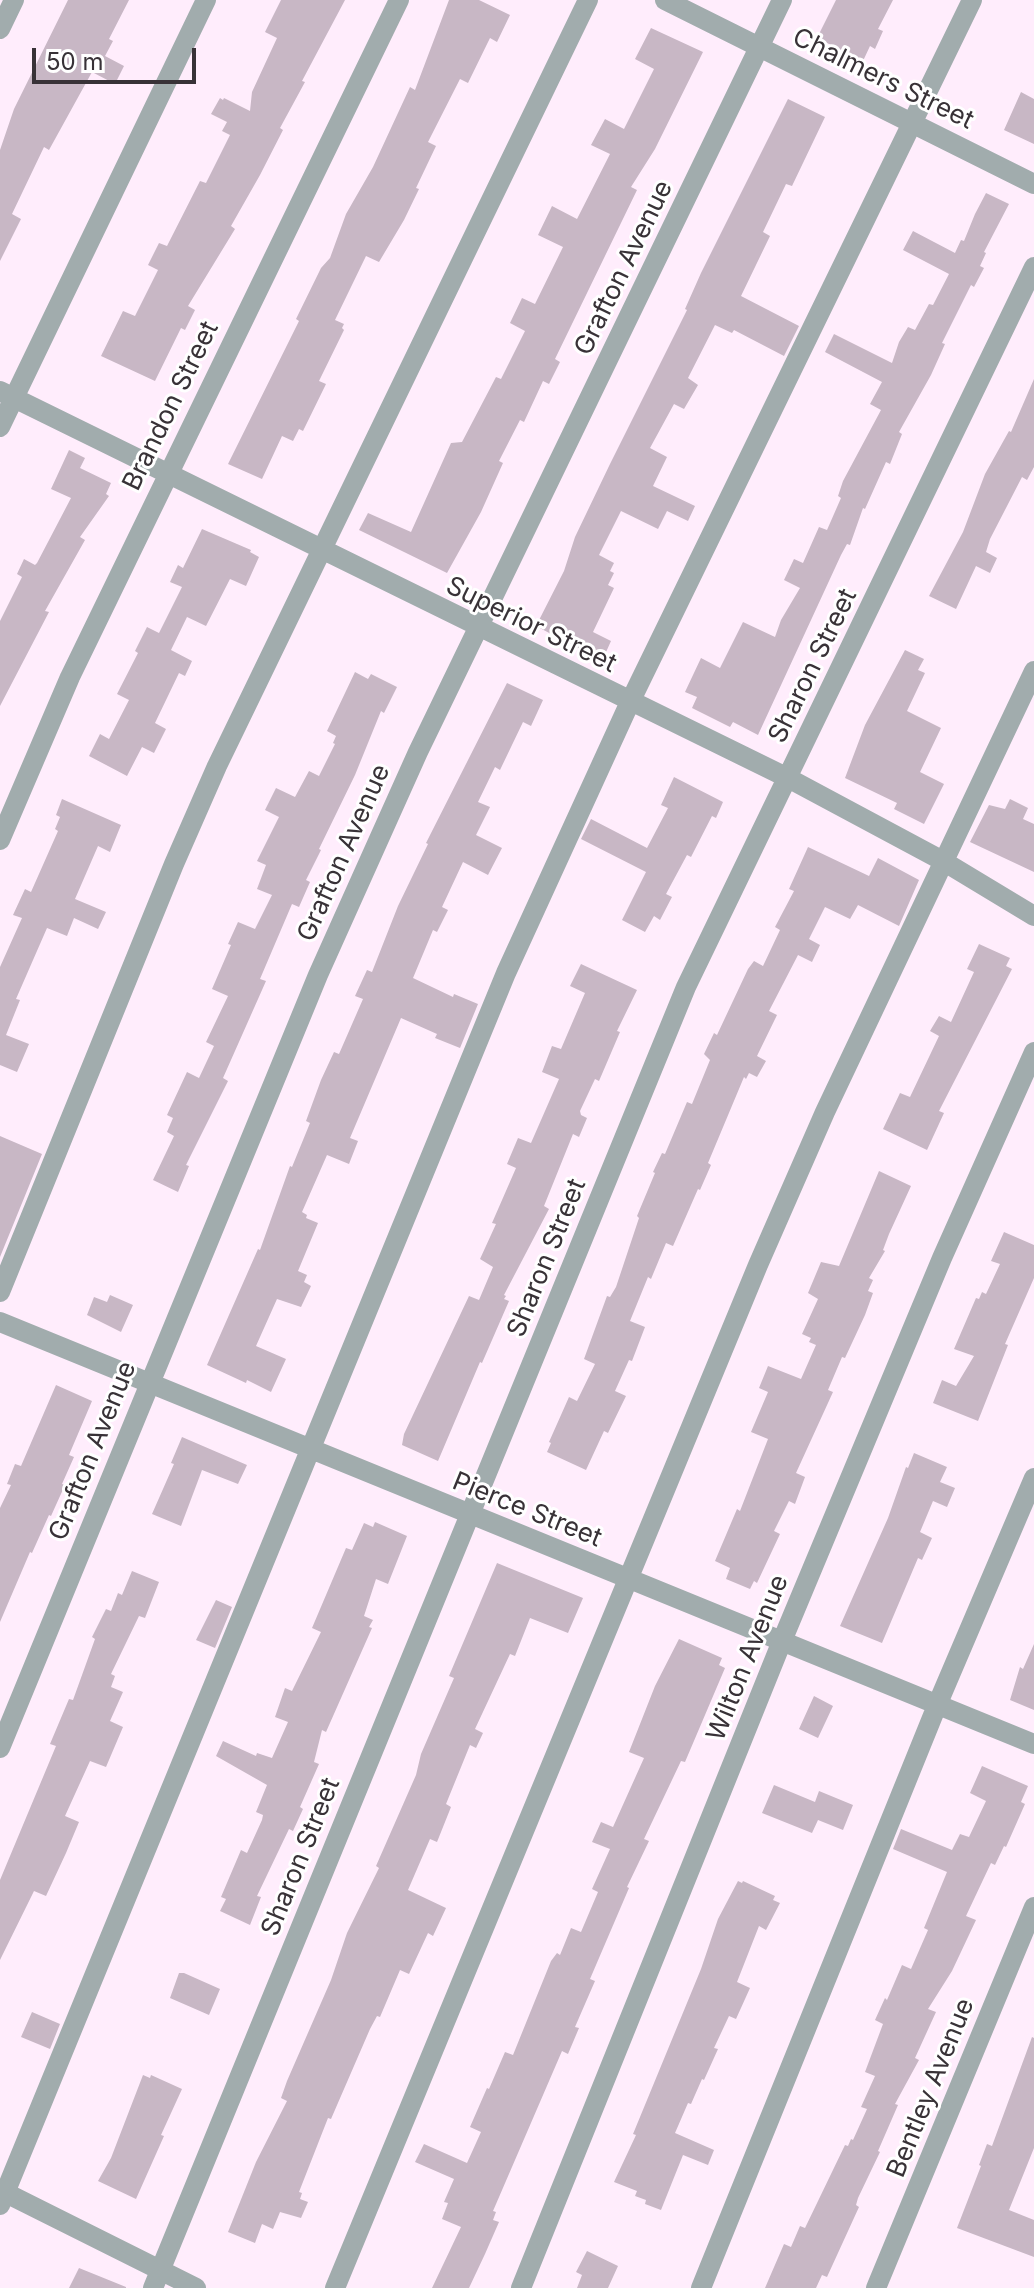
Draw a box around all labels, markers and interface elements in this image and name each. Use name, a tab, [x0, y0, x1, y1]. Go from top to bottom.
street label: Chalmers Street	[787, 22, 979, 136]
scale bar	[36, 32, 200, 82]
text: 50 m	[46, 47, 104, 76]
street label: Grafton Avenue	[568, 176, 680, 360]
street label: Brandon Street	[117, 316, 225, 496]
street label: Superior Street	[441, 570, 621, 680]
street label: Sharon Street	[762, 584, 864, 748]
street label: Grafton Avenue	[291, 760, 397, 946]
street label: Sharon Street	[501, 1174, 593, 1342]
street label: Grafton Avenue	[43, 1357, 143, 1545]
street label: Pierce Street	[448, 1466, 606, 1554]
street label: Wilton Avenue	[700, 1570, 796, 1746]
street label: Sharon Street	[255, 1773, 347, 1941]
street label: Bentley Avenue	[881, 1994, 981, 2182]

